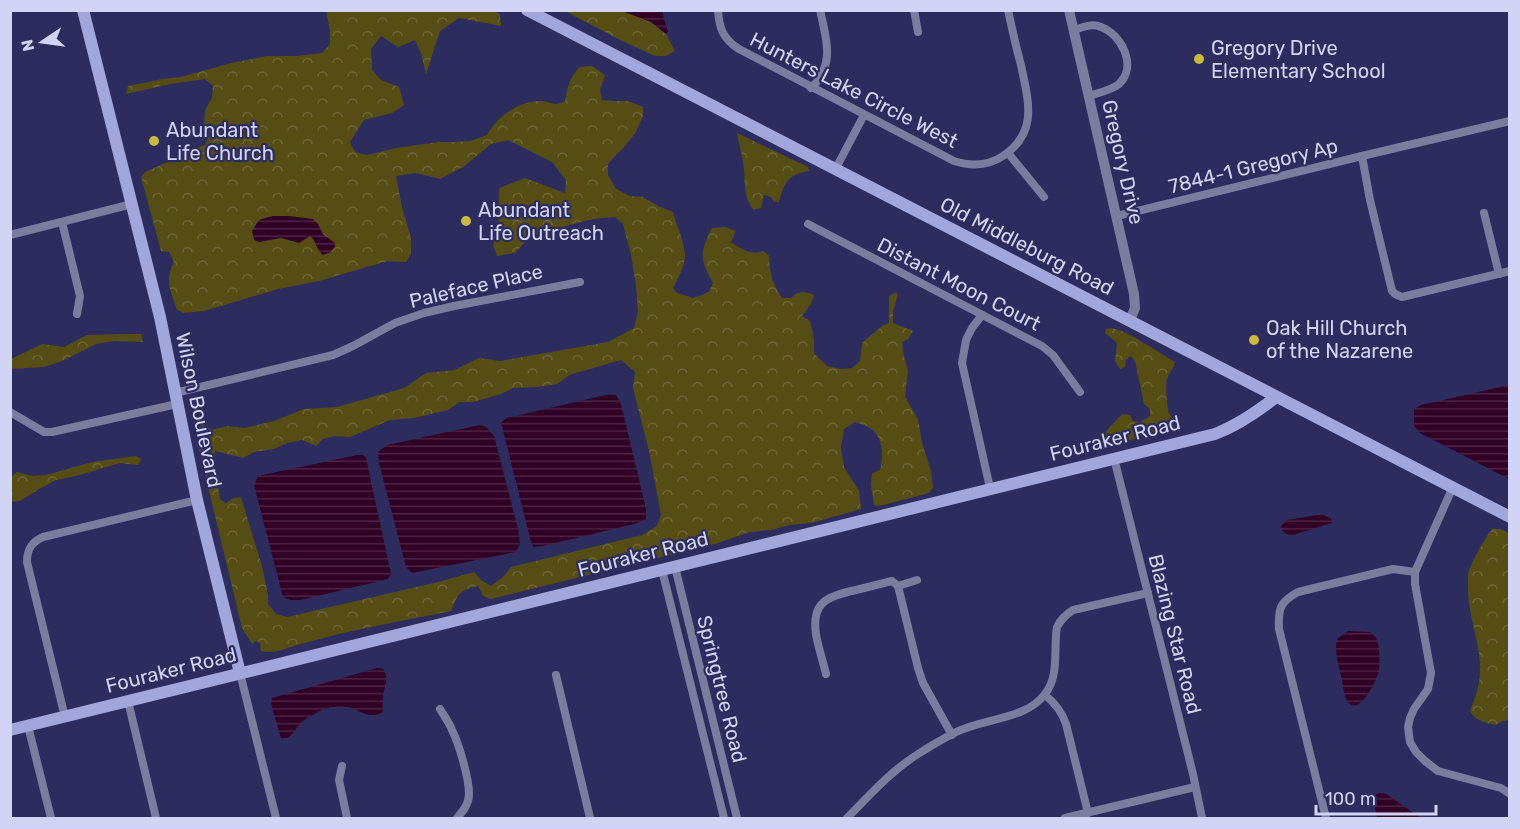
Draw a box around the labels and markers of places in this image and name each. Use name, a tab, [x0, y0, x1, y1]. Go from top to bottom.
place label: Gregory Drive Elementary School	[1211, 36, 1386, 83]
marker: Gregory Drive Elementary School	[1192, 52, 1206, 66]
place label: Abundant Life Church	[166, 118, 274, 165]
marker: Abundant Life Church	[147, 134, 161, 148]
place label: Abundant Life Outreach	[478, 198, 604, 245]
marker: Abundant Life Outreach	[459, 214, 473, 228]
place label: Oak Hill Church of the Nazarene	[1266, 316, 1413, 363]
marker: Oak Hill Church of the Nazarene	[1247, 333, 1261, 347]

